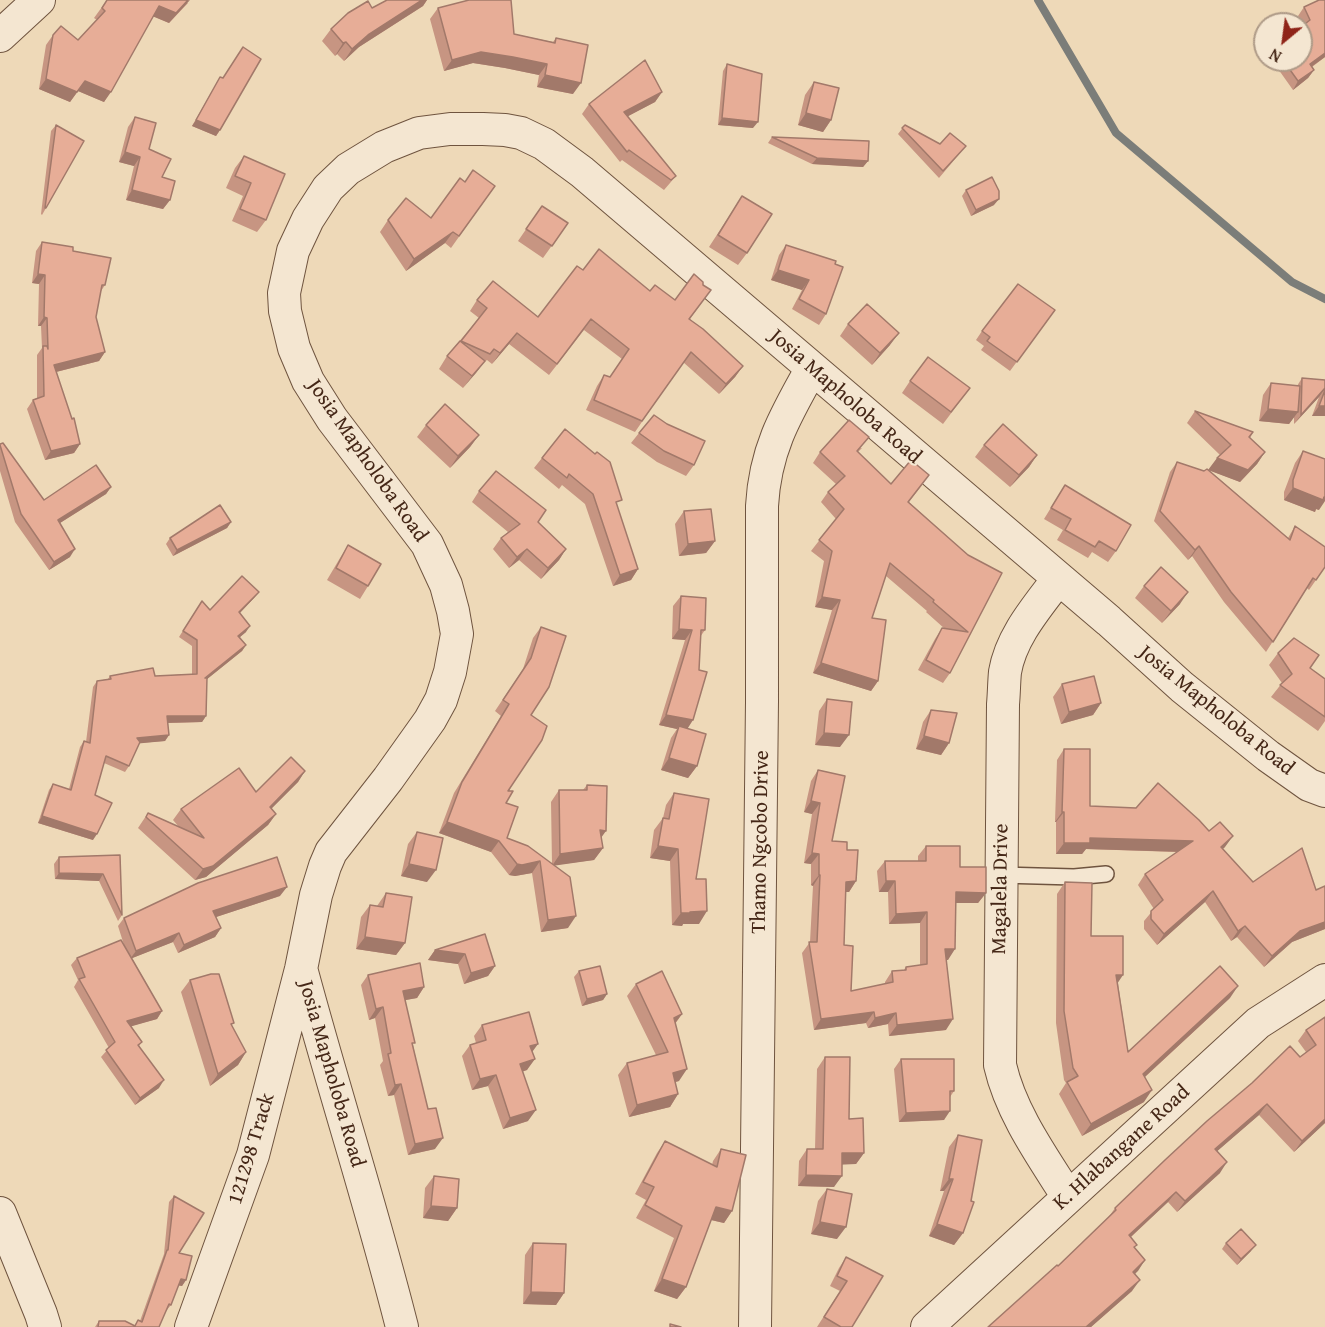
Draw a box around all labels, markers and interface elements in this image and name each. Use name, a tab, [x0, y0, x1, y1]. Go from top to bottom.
north arrow	[1253, 12, 1313, 72]
text: N	[1265, 43, 1286, 69]
street label: Josia Mapholoba Road	[764, 324, 926, 470]
street label: Josia Mapholoba Road	[301, 375, 433, 547]
street label: Josia Mapholoba Road	[1133, 640, 1299, 782]
street label: Thamo Ngcobo Drive	[747, 750, 775, 934]
street label: Magalela Drive	[987, 823, 1015, 955]
street label: Josia Mapholoba Road	[292, 978, 370, 1170]
street label: K. Hlabangane Road	[1049, 1080, 1195, 1216]
street label: 121298 Track	[223, 1090, 281, 1208]

